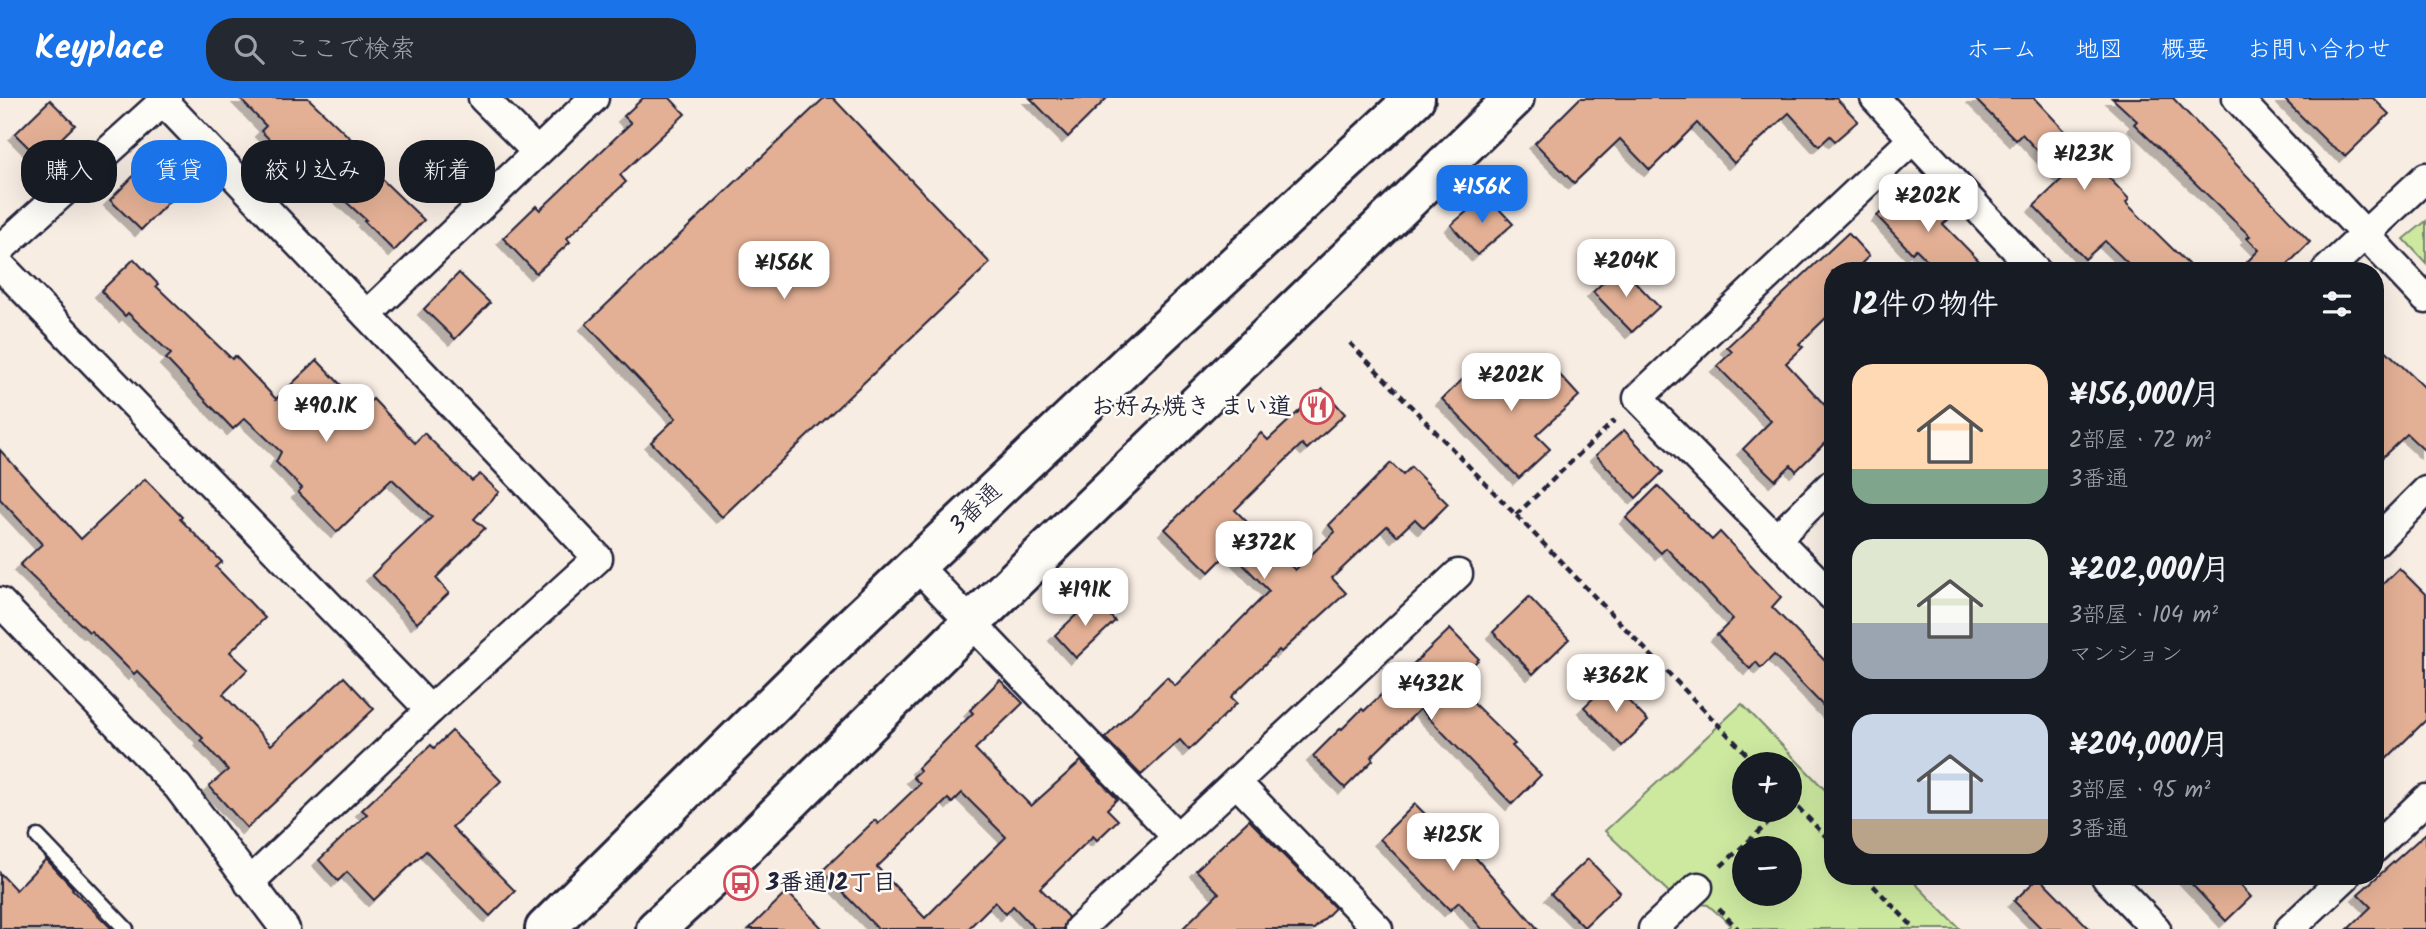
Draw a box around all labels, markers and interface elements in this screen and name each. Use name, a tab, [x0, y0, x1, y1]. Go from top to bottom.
search box	[206, 18, 696, 81]
text: Keyplace	[35, 23, 164, 76]
text: ここで検索	[286, 29, 416, 71]
icon: search	[230, 30, 268, 68]
text: ホーム	[1966, 31, 2037, 70]
text: 地図	[2075, 31, 2123, 70]
text: 概要	[2161, 31, 2209, 70]
text: お問い合わせ	[2247, 31, 2391, 70]
pin: ¥123K	[2035, 132, 2133, 192]
text: ¥123K	[2054, 137, 2114, 173]
chip: 購入	[21, 140, 117, 203]
chip: 賃貸	[131, 140, 227, 203]
chip: 絞り込み	[241, 140, 385, 203]
chip: 新着	[399, 140, 495, 203]
pin: ¥156K	[1433, 166, 1531, 225]
text: ¥156K	[1452, 170, 1512, 206]
pin: ¥202K	[1879, 174, 1977, 234]
text: ¥202K	[1895, 179, 1961, 215]
pin: ¥204K	[1577, 240, 1675, 299]
pin: ¥156K	[735, 242, 833, 301]
text: ¥204K	[1593, 244, 1659, 280]
text: ¥156K	[754, 246, 814, 282]
text: 12件の物件	[1852, 282, 1999, 330]
icon: filters	[2318, 285, 2356, 323]
pin: ¥202K	[1462, 354, 1560, 413]
text: ¥202K	[1478, 358, 1544, 394]
text: ¥156,000/月	[2069, 372, 2220, 420]
pin: ¥90.1K	[269, 384, 383, 444]
place label: お好み焼き まい道	[1091, 388, 1292, 427]
restaurant icon: お好み焼き まい道	[1298, 388, 1336, 426]
text: ¥90.1K	[294, 389, 358, 425]
icon: home	[1908, 392, 1992, 476]
text: 2部屋 · 72 m²	[2069, 423, 2211, 459]
text: 3番通	[2069, 462, 2128, 498]
street label: 3番通	[940, 474, 1012, 544]
pin: ¥372K	[1215, 522, 1313, 581]
text: ¥372K	[1232, 526, 1296, 562]
text: ¥202,000/月	[2069, 547, 2230, 595]
icon: home	[1908, 567, 1992, 651]
pin: ¥191K	[1036, 568, 1134, 628]
text: ¥191K	[1058, 573, 1112, 609]
text: 3部屋 · 104 m²	[2069, 598, 2218, 634]
text: マンション	[2069, 637, 2183, 673]
pin: ¥362K	[1567, 654, 1665, 714]
text: ¥362K	[1583, 659, 1649, 695]
pin: ¥432K	[1382, 662, 1480, 722]
text: ¥432K	[1398, 667, 1464, 703]
text: ¥204,000/月	[2069, 722, 2229, 770]
icon: home	[1908, 742, 1992, 826]
map controls	[1732, 752, 1802, 906]
button: +	[1732, 752, 1802, 822]
text: 3部屋 · 95 m²	[2069, 773, 2210, 809]
text: 3番通	[2069, 812, 2128, 848]
pin: ¥125K	[1404, 814, 1502, 873]
text: ¥125K	[1423, 818, 1483, 854]
button: −	[1732, 836, 1802, 906]
bus stop icon: 3番通12丁目	[722, 864, 760, 902]
place label: 3番通12丁目	[765, 864, 896, 903]

